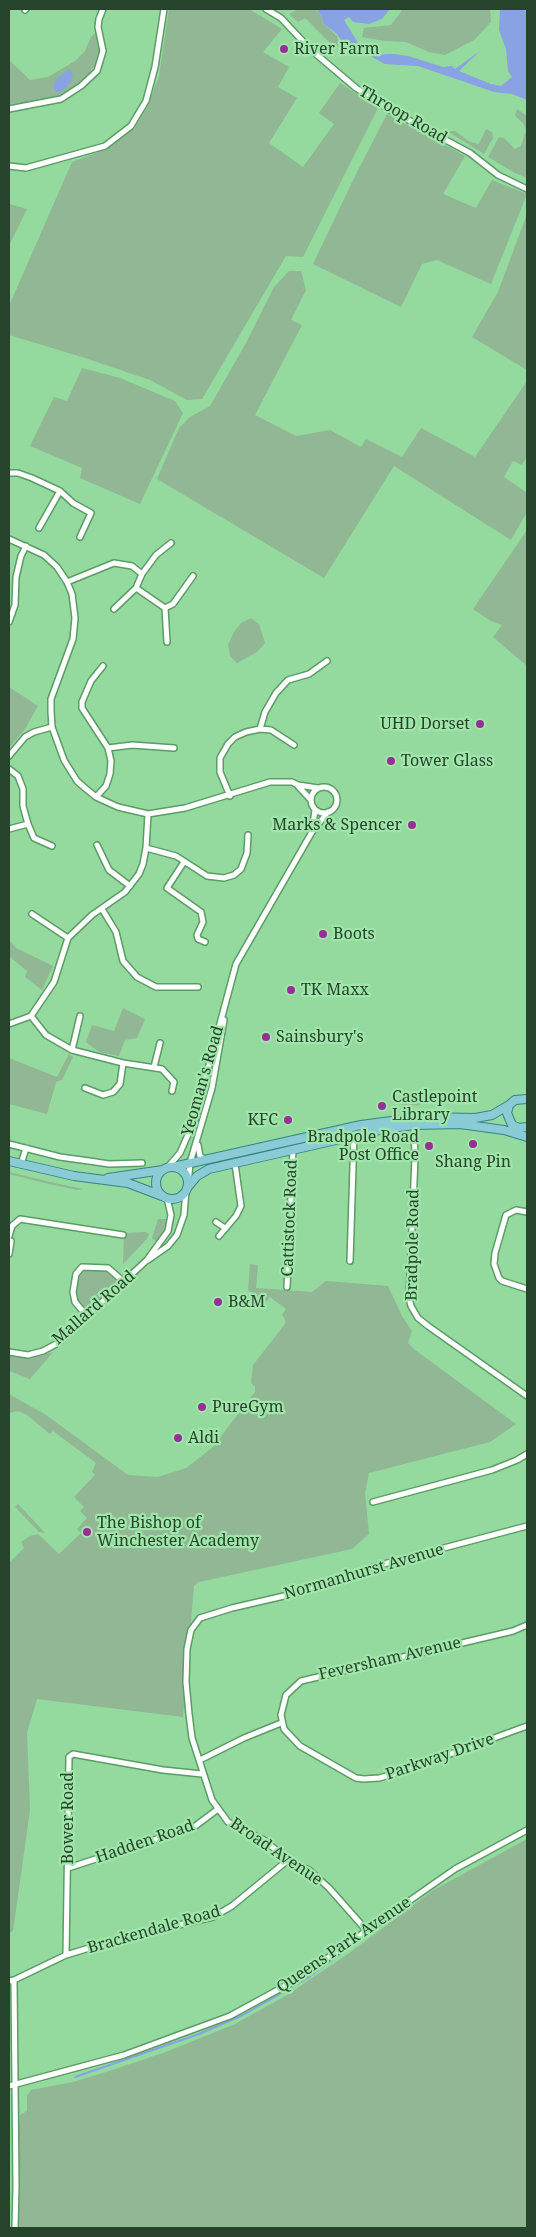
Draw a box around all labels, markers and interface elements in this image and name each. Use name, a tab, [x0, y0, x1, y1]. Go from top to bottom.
place label: River Farm	[294, 39, 380, 59]
marker: River Farm	[278, 43, 290, 55]
street label: Throop Road	[356, 82, 450, 148]
place label: UHD Dorset	[380, 714, 470, 734]
marker: UHD Dorset	[474, 718, 486, 730]
place label: Tower Glass	[401, 751, 493, 771]
marker: Tower Glass	[385, 755, 397, 767]
place label: Marks & Spencer	[272, 815, 402, 835]
marker: Marks & Spencer	[406, 819, 418, 831]
place label: Boots	[333, 924, 375, 944]
marker: Boots	[317, 928, 329, 940]
place label: TK Maxx	[301, 980, 369, 1000]
marker: TK Maxx	[285, 984, 297, 996]
street label: Yeoman's Road	[178, 1024, 228, 1138]
place label: Sainsbury's	[276, 1027, 364, 1047]
marker: Sainsbury's	[260, 1031, 272, 1043]
place label: Castlepoint Library	[392, 1087, 477, 1125]
marker: Castlepoint Library	[376, 1100, 388, 1112]
place label: KFC	[248, 1110, 278, 1130]
marker: KFC	[282, 1114, 294, 1126]
place label: Bradpole Road Post Office	[307, 1127, 419, 1165]
marker: Shang Pin	[467, 1138, 479, 1150]
marker: Bradpole Road Post Office	[423, 1140, 435, 1152]
place label: Shang Pin	[435, 1152, 511, 1172]
street label: Cattistock Road	[278, 1159, 302, 1277]
street label: Bradpole Road	[402, 1189, 424, 1301]
street label: Mallard Road	[49, 1267, 139, 1349]
place label: B&M	[228, 1292, 265, 1312]
marker: B&M	[212, 1296, 224, 1308]
place label: PureGym	[212, 1397, 284, 1417]
marker: PureGym	[196, 1401, 208, 1413]
place label: Aldi	[188, 1428, 219, 1448]
marker: Aldi	[172, 1432, 184, 1444]
place label: The Bishop of Winchester Academy	[97, 1513, 259, 1551]
marker: The Bishop of Winchester Academy	[81, 1526, 93, 1538]
street label: Normanhurst Avenue	[282, 1540, 446, 1604]
street label: Feversham Avenue	[317, 1633, 463, 1685]
street label: Parkway Drive	[383, 1729, 497, 1785]
street label: Bower Road	[58, 1772, 78, 1864]
street label: Broad Avenue	[226, 1814, 326, 1890]
street label: Hadden Road	[93, 1816, 197, 1868]
street label: Queens Park Avenue	[273, 1893, 415, 1997]
street label: Brackendale Road	[85, 1902, 223, 1958]

